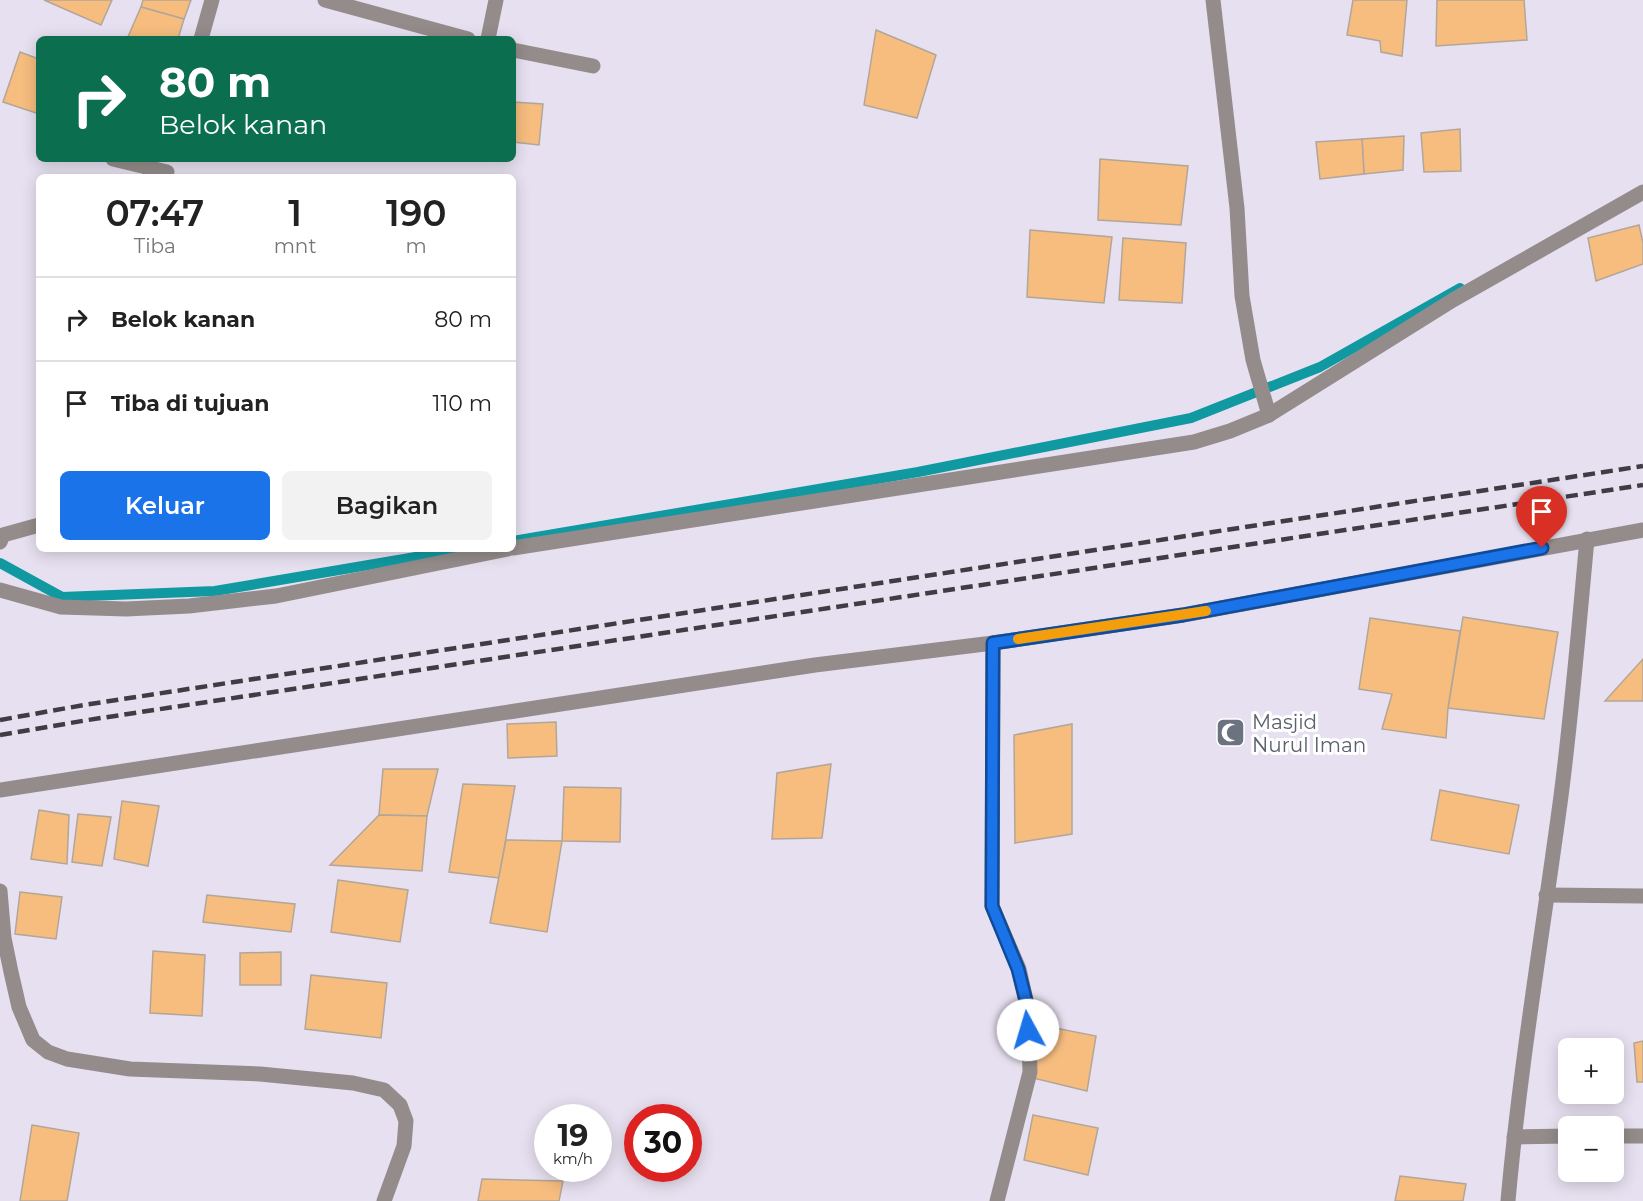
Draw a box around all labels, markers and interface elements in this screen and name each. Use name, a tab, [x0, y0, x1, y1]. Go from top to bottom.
text: 80 m	[159, 56, 271, 108]
icon: right	[60, 60, 138, 138]
text: Belok kanan	[159, 108, 327, 141]
text: 07:47	[105, 191, 204, 235]
text: 1	[288, 191, 302, 235]
text: 190	[386, 191, 447, 235]
text: Tiba	[134, 234, 176, 258]
text: mnt	[274, 234, 317, 258]
text: m	[406, 234, 427, 258]
icon: right	[60, 303, 93, 336]
text: Belok kanan	[111, 306, 255, 333]
text: 80 m	[434, 306, 492, 333]
icon: arrive	[60, 387, 93, 420]
text: Tiba di tujuan	[111, 390, 269, 417]
text: 110 m	[432, 390, 492, 417]
button: Keluar	[60, 471, 270, 540]
button: Bagikan	[282, 471, 492, 540]
pin	[1516, 486, 1567, 548]
icon: arrive	[1525, 495, 1558, 528]
place label: Masjid Nurul Iman	[1252, 710, 1366, 757]
mosque icon: Masjid Nurul Iman	[1215, 717, 1247, 749]
position arrow	[996, 998, 1060, 1062]
map controls	[1558, 1038, 1624, 1182]
button: +	[1558, 1038, 1624, 1104]
speed limit sign: 30	[624, 1104, 702, 1182]
button: −	[1558, 1116, 1624, 1182]
text: 19	[558, 1117, 588, 1154]
text: km/h	[553, 1149, 593, 1168]

